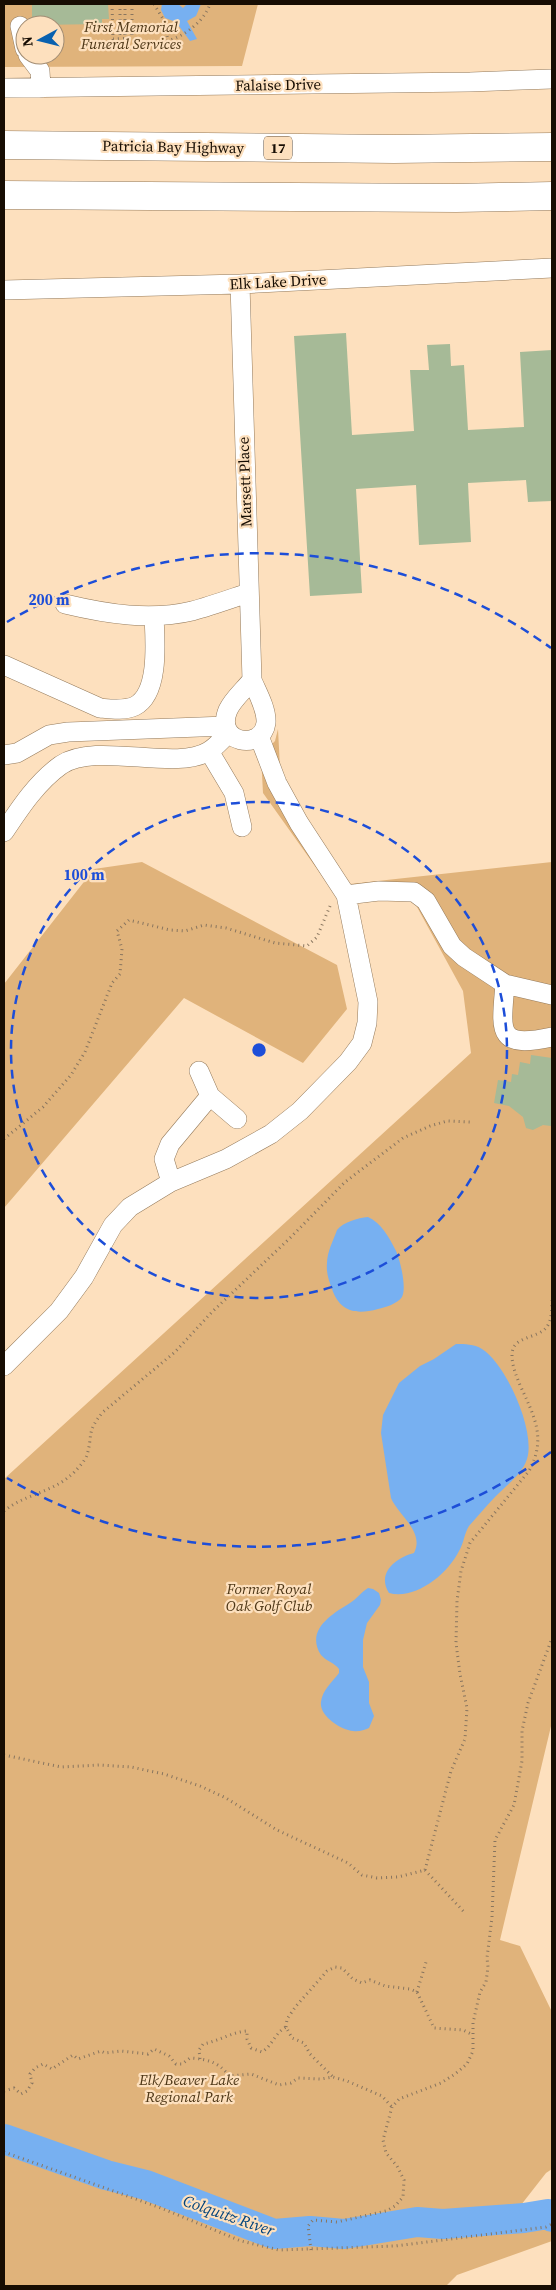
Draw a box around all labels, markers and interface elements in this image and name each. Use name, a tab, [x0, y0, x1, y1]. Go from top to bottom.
north arrow	[15, 15, 65, 65]
park label: First Memorial Funeral Services	[80, 16, 182, 54]
text: N	[17, 35, 38, 48]
street label: Falaise Drive	[235, 73, 321, 96]
street label: Patricia Bay Highway	[102, 135, 245, 158]
road number: 17	[264, 136, 292, 160]
street label: Elk Lake Drive	[229, 268, 327, 295]
street label: Marsett Place	[232, 436, 257, 528]
text: 200 m	[28, 589, 70, 610]
text: 100 m	[63, 864, 105, 885]
centre of rings	[250, 1041, 268, 1059]
park label: Former Royal Oak Golf Club	[226, 1578, 313, 1616]
park label: Elk/Beaver Lake Regional Park	[138, 2069, 239, 2107]
water label: Colquitz River	[180, 2189, 278, 2241]

